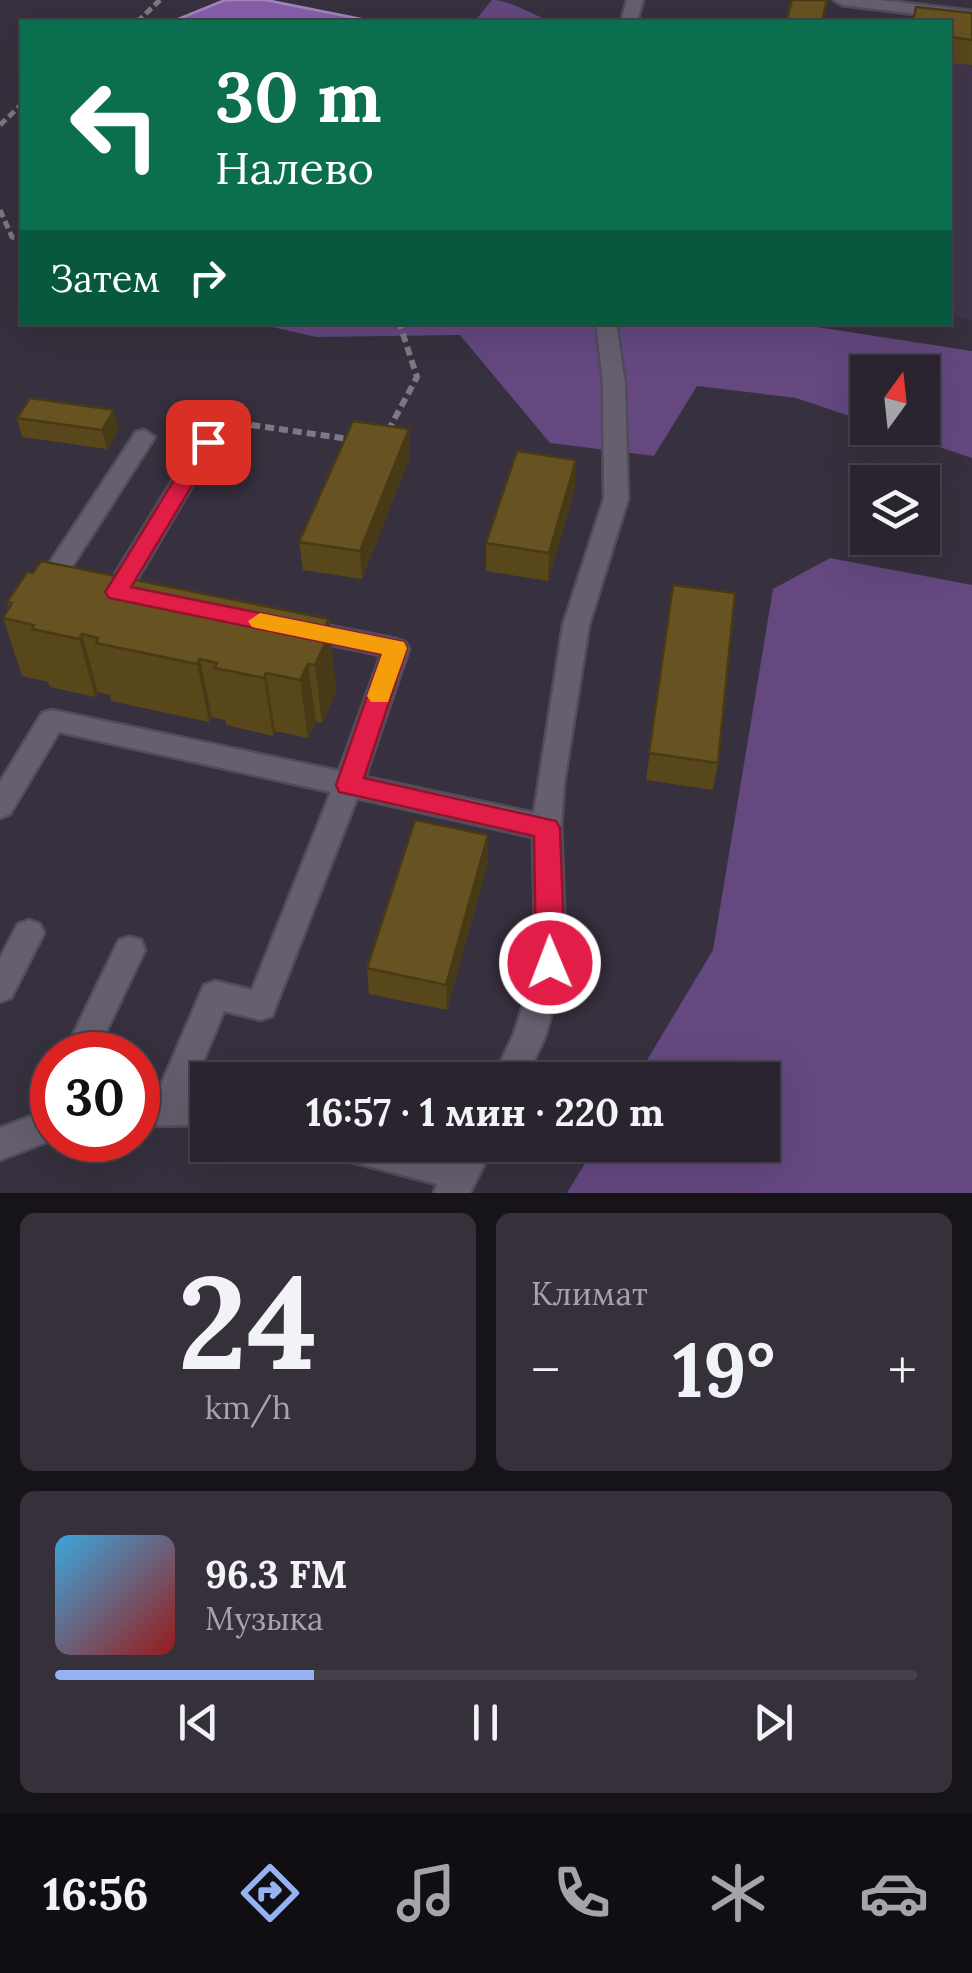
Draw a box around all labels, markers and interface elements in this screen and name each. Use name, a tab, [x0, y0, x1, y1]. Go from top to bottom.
text: 30 m	[215, 52, 382, 141]
icon: left	[50, 60, 180, 190]
text: Налево	[215, 139, 374, 196]
icon: right	[180, 250, 235, 305]
text: Затем	[50, 254, 160, 302]
north arrow	[850, 355, 940, 445]
map controls	[850, 355, 940, 555]
pin	[166, 400, 251, 485]
icon: arrive	[181, 415, 236, 470]
button: layers	[850, 465, 940, 555]
position arrow	[498, 911, 602, 1015]
speed limit sign: 30	[30, 1032, 160, 1162]
text: 16:57 · 1 мин · 220 m	[306, 1088, 664, 1136]
text: 24	[178, 1238, 318, 1405]
text: Климат	[531, 1273, 648, 1314]
text: 19°	[673, 1322, 775, 1418]
text: −	[531, 1335, 560, 1405]
text: +	[888, 1335, 917, 1405]
text: km/h	[205, 1387, 291, 1428]
text: 96.3 FM	[205, 1550, 348, 1598]
text: Музыка	[205, 1598, 323, 1639]
icon: previous	[171, 1695, 226, 1750]
icon: pause	[458, 1695, 513, 1750]
icon: next	[746, 1695, 801, 1750]
icon: directions	[235, 1858, 305, 1928]
icon: music	[391, 1858, 461, 1928]
icon: phone	[547, 1858, 617, 1928]
icon: climate	[703, 1858, 773, 1928]
icon: car	[859, 1858, 929, 1928]
text: 16:56	[43, 1865, 149, 1922]

